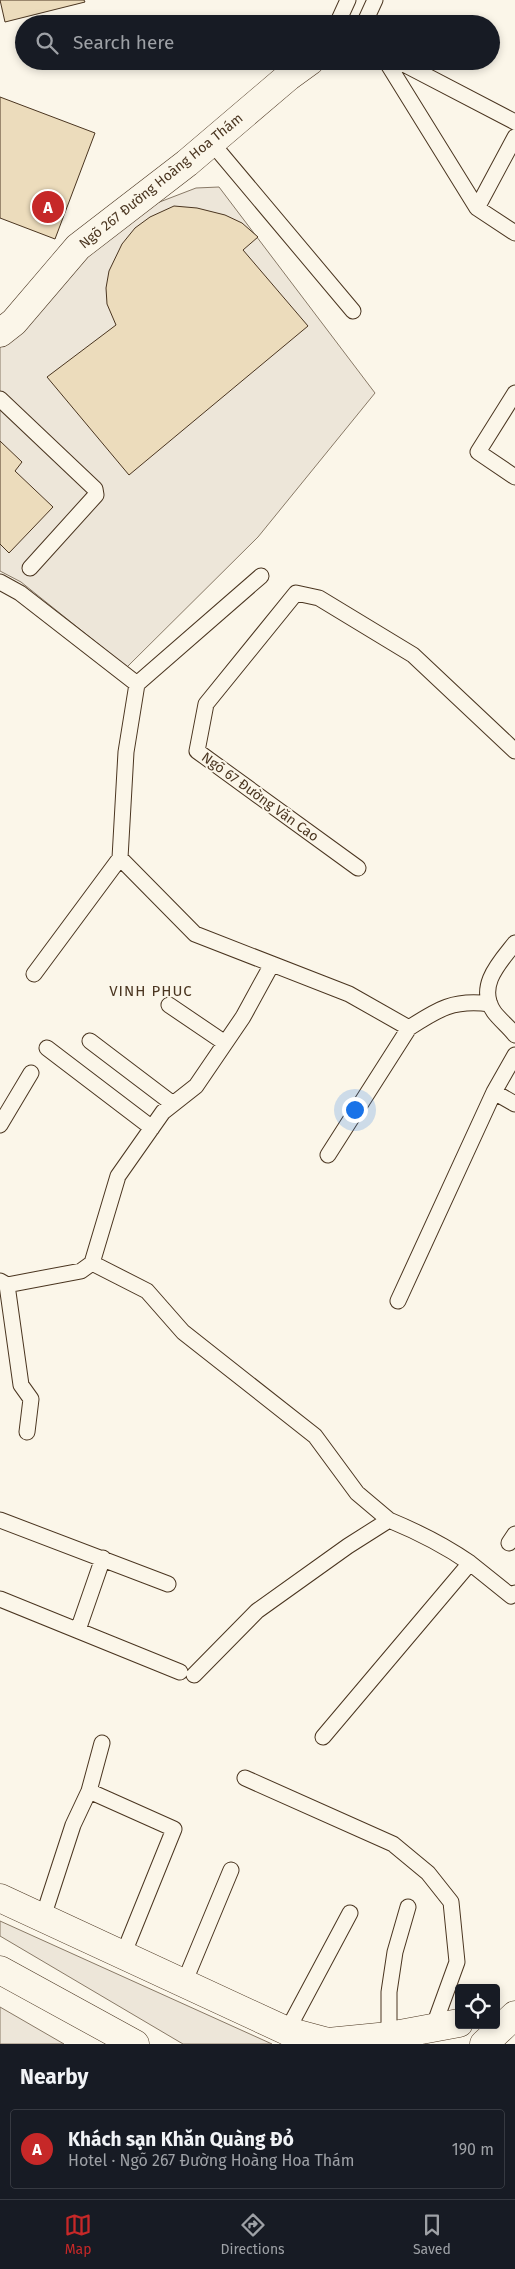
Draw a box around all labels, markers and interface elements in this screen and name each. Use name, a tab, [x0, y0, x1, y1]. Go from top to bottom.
search box	[15, 15, 500, 70]
icon: search	[33, 29, 61, 57]
text: Search here	[73, 31, 174, 54]
street label: Ngõ 267 Đường Hoàng Hoa Thám	[76, 110, 246, 252]
pin: A	[32, 188, 64, 226]
street label: Ngõ 67 Đường Văn Cao	[198, 749, 322, 845]
district label: VINH PHUC	[109, 982, 193, 1000]
your location	[342, 1097, 368, 1123]
map controls	[455, 1984, 500, 2029]
button: locate	[455, 1984, 500, 2029]
text: Nearby	[20, 2064, 88, 2090]
text: Khách sạn Khăn Quàng Đỏ	[68, 2128, 294, 2151]
text: A	[32, 2140, 42, 2159]
text: 190 m	[452, 2140, 494, 2159]
text: Hotel · Ngõ 267 Đường Hoàng Hoa Thám	[68, 2151, 354, 2170]
tab: Map	[64, 2211, 92, 2258]
tab: Directions	[220, 2211, 285, 2258]
tab: Saved	[413, 2211, 451, 2258]

